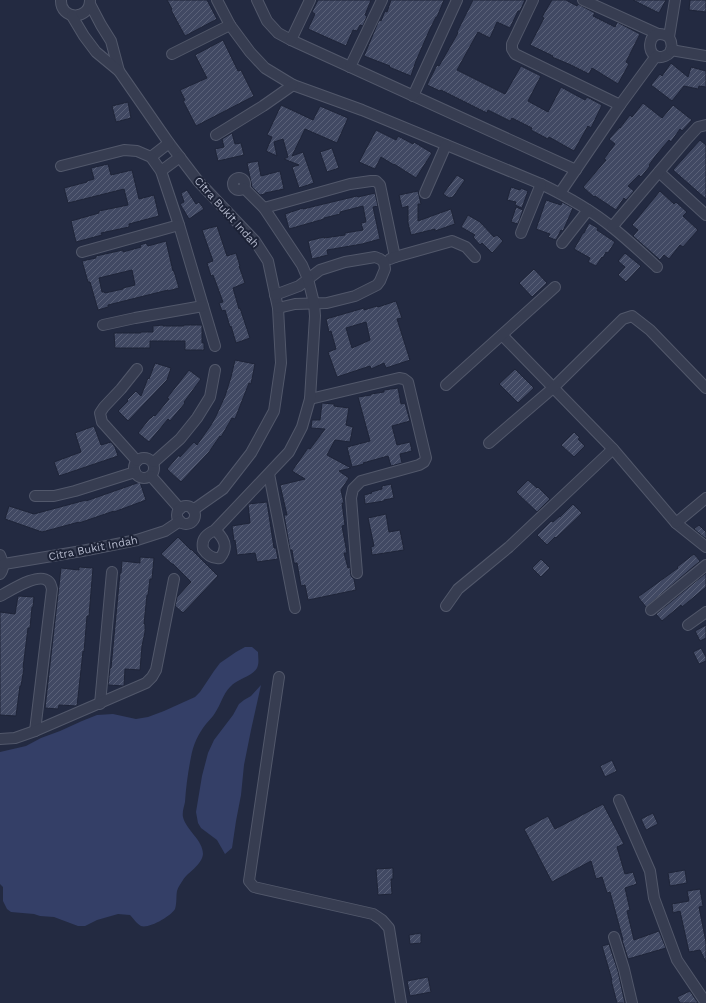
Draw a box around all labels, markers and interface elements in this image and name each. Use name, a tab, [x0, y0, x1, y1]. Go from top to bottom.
street label: Citra Bukit Indah	[191, 174, 262, 250]
street label: Citra Bukit Indah	[47, 533, 139, 564]

